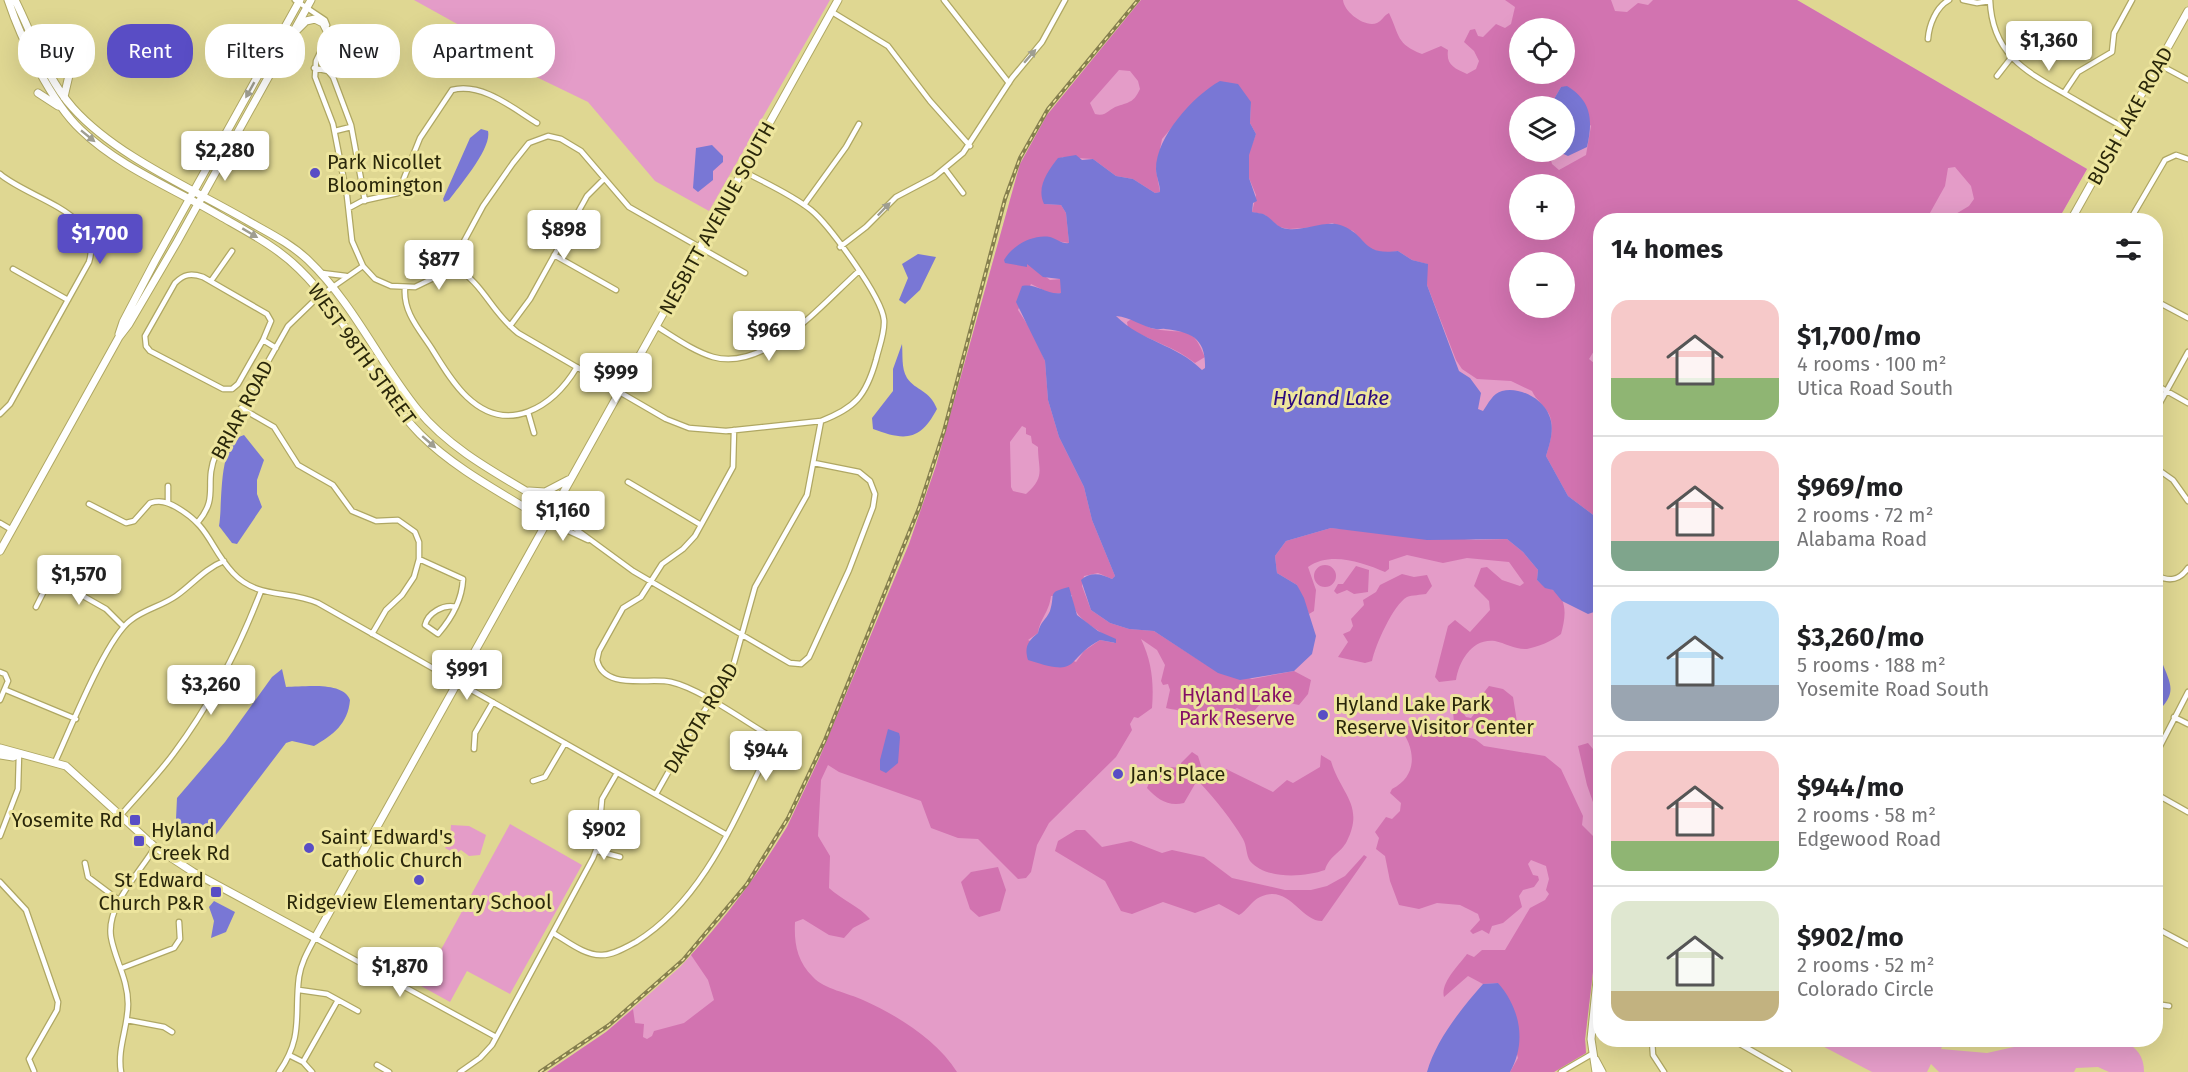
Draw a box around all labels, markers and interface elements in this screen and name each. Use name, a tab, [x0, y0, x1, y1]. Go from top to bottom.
map controls	[1509, 18, 1575, 318]
button: locate	[1509, 18, 1575, 84]
pin: $1,360	[2000, 21, 2098, 72]
chip: Buy	[18, 24, 95, 78]
chip: Rent	[107, 24, 193, 78]
chip: Filters	[205, 24, 305, 78]
chip: New	[317, 24, 400, 78]
chip: Apartment	[412, 24, 555, 78]
text: $1,360	[2020, 28, 2078, 52]
street label: BUSH LAKE ROAD	[2082, 43, 2178, 189]
one-way arrow	[1023, 49, 1036, 64]
one-way arrow	[245, 82, 255, 99]
button: layers	[1509, 96, 1575, 162]
street label: NESBITT AVENUE SOUTH	[654, 117, 780, 319]
one-way arrow	[80, 129, 96, 142]
pin: $2,280	[176, 131, 274, 182]
text: $2,280	[195, 138, 255, 162]
place label: Park Nicollet Bloomington	[327, 150, 444, 197]
marker: Park Nicollet Bloomington	[308, 166, 322, 180]
button: +	[1509, 174, 1575, 240]
one-way arrow	[877, 202, 891, 216]
pin: $898	[528, 210, 600, 261]
pin: $1,700	[51, 214, 149, 265]
text: $898	[541, 217, 587, 241]
text: $1,700	[72, 221, 128, 245]
one-way arrow	[242, 227, 258, 238]
icon: filters	[2112, 233, 2145, 266]
text: 14 homes	[1611, 234, 1723, 265]
pin: $877	[403, 240, 475, 291]
text: $877	[418, 247, 460, 271]
button: −	[1509, 252, 1575, 318]
street label: WEST 98TH STREET	[303, 279, 422, 430]
pin: $969	[733, 311, 805, 362]
text: $969	[747, 318, 791, 342]
text: $1,700/mo	[1797, 321, 1921, 352]
icon: home	[1659, 324, 1731, 396]
text: 4 rooms · 100 m²	[1797, 352, 1947, 376]
pin: $999	[580, 353, 652, 404]
street label: BRIAR ROAD	[206, 356, 278, 464]
text: $999	[594, 360, 638, 384]
text: Utica Road South	[1797, 376, 1953, 400]
water label: Hyland Lake	[1273, 385, 1389, 411]
one-way arrow	[421, 435, 436, 448]
text: $969/mo	[1797, 472, 1903, 503]
icon: home	[1659, 475, 1731, 547]
pin: $1,160	[514, 491, 612, 542]
text: $1,160	[536, 498, 590, 522]
text: 2 rooms · 72 m²	[1797, 503, 1933, 527]
text: Alabama Road	[1797, 527, 1927, 551]
pin: $1,570	[30, 555, 128, 606]
text: $1,570	[51, 562, 107, 586]
text: $3,260/mo	[1797, 622, 1924, 653]
icon: home	[1659, 625, 1731, 697]
pin: $991	[431, 650, 503, 701]
text: 5 rooms · 188 m²	[1797, 653, 1946, 677]
text: $991	[446, 657, 488, 681]
street label: DAKOTA ROAD	[659, 658, 743, 778]
pin: $3,260	[162, 665, 260, 716]
text: $3,260	[181, 672, 241, 696]
text: Yosemite Road South	[1797, 677, 1989, 701]
park label: Hyland Lake Park Reserve	[1179, 683, 1295, 730]
place label: Hyland Lake Park Reserve Visitor Center	[1335, 692, 1534, 739]
marker: Hyland Lake Park Reserve Visitor Center	[1316, 708, 1330, 722]
pin: $944	[730, 731, 802, 782]
text: $944	[744, 738, 788, 762]
place label: Jan's Place	[1130, 762, 1225, 786]
marker: Jan's Place	[1111, 767, 1125, 781]
text: $944/mo	[1797, 772, 1904, 803]
icon: home	[1659, 775, 1731, 847]
text: 2 rooms · 58 m²	[1797, 803, 1936, 827]
place label: Yosemite Rd	[12, 808, 123, 832]
pin: $902	[568, 810, 640, 861]
marker: Yosemite Rd	[128, 813, 142, 827]
text: $902	[582, 817, 626, 841]
place label: Hyland Creek Rd	[151, 818, 230, 865]
place label: Saint Edward's Catholic Church	[321, 825, 463, 872]
text: Edgewood Road	[1797, 827, 1941, 851]
marker: Hyland Creek Rd	[132, 834, 146, 848]
marker: Saint Edward's Catholic Church	[302, 841, 316, 855]
place label: St Edward Church P&R	[98, 868, 204, 915]
marker: Ridgeview Elementary School	[412, 873, 426, 887]
marker: St Edward Church P&R	[209, 885, 223, 899]
place label: Ridgeview Elementary School	[286, 890, 552, 914]
text: $902/mo	[1797, 922, 1904, 953]
icon: home	[1659, 925, 1731, 997]
pin: $1,870	[351, 947, 449, 998]
text: 2 rooms · 52 m²	[1797, 953, 1935, 977]
text: $1,870	[372, 954, 428, 978]
text: Colorado Circle	[1797, 977, 1934, 1001]

